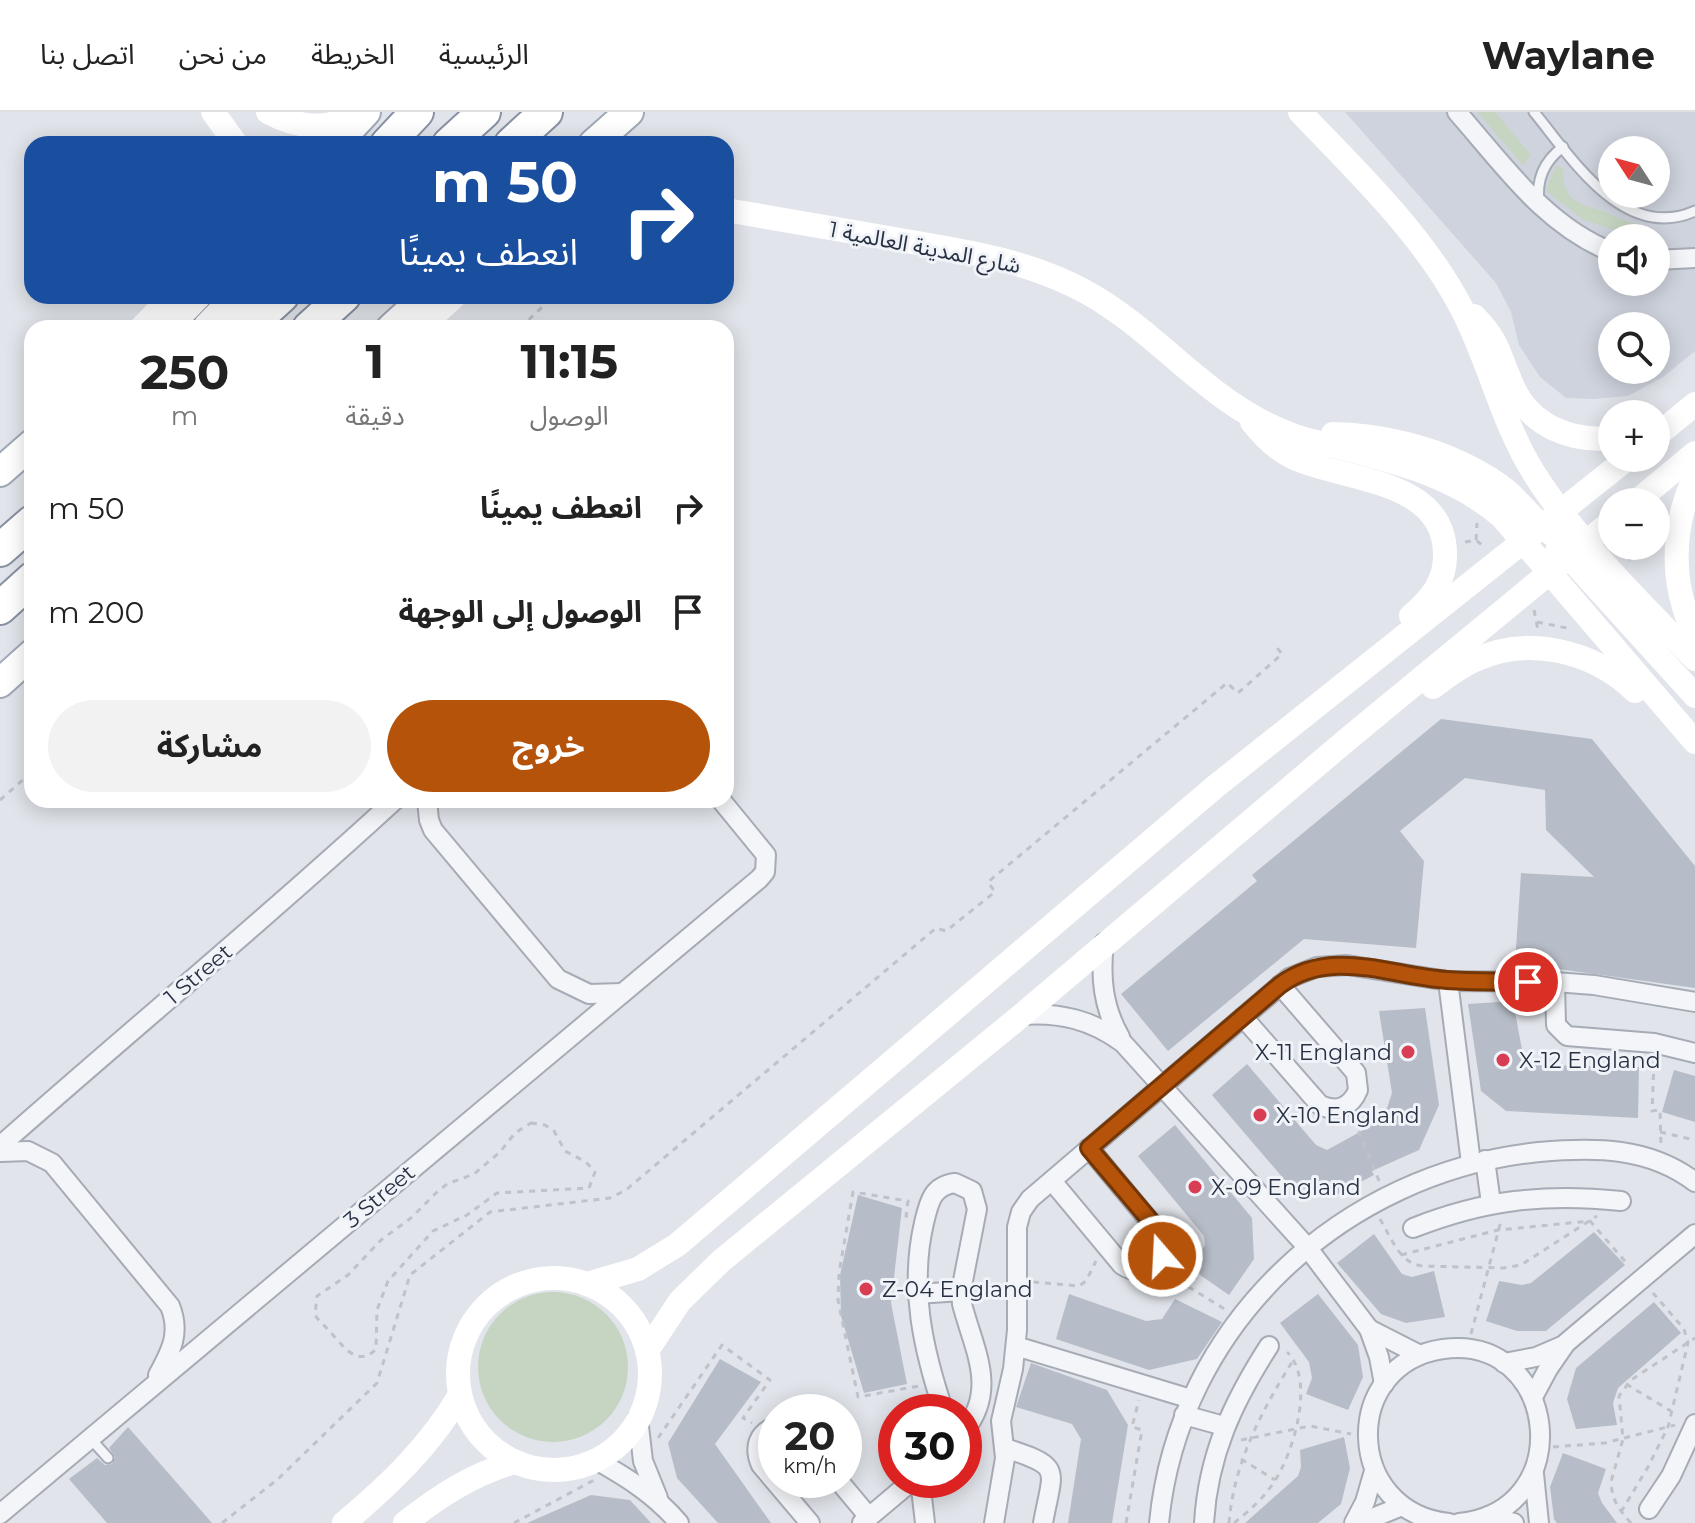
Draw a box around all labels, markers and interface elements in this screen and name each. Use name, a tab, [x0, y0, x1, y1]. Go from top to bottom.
text: Waylane	[1482, 32, 1655, 79]
text: اتصل بنا	[40, 37, 135, 71]
text: من نحن	[179, 37, 267, 71]
text: الخريطة	[311, 37, 395, 71]
text: الرئيسية	[439, 37, 529, 71]
north arrow	[1598, 136, 1670, 208]
map controls	[1598, 136, 1670, 560]
text: 50 m	[432, 148, 578, 216]
icon: right	[606, 168, 710, 272]
street label: شارع المدينة العالمية 1	[826, 216, 1023, 282]
button: sound	[1598, 224, 1670, 296]
text: انعطف يمينًا	[399, 230, 578, 274]
button: search	[1598, 312, 1670, 384]
text: 1	[366, 332, 384, 390]
text: 11:15	[520, 332, 618, 390]
text: 250	[140, 343, 229, 401]
text: m	[171, 400, 198, 432]
text: دقيقة	[345, 400, 405, 432]
text: الوصول	[530, 400, 609, 432]
button: +	[1598, 400, 1670, 472]
icon: right	[666, 486, 710, 530]
button: −	[1598, 488, 1670, 560]
text: انعطف يمينًا	[480, 489, 642, 526]
text: 50 m	[48, 490, 125, 527]
icon: arrive	[666, 590, 710, 634]
text: الوصول إلى الوجهة	[398, 593, 642, 630]
text: 200 m	[48, 594, 144, 631]
button: مشاركة	[48, 700, 371, 792]
button: خروج	[387, 700, 710, 792]
street label: 1 Street	[159, 938, 238, 1011]
pin	[1494, 948, 1562, 1016]
icon: arrive	[1506, 960, 1550, 1004]
place label: X-11 England	[1255, 1039, 1392, 1066]
marker: X-11 England	[1399, 1043, 1417, 1061]
place label: X-12 England	[1519, 1047, 1661, 1074]
marker: X-12 England	[1494, 1051, 1512, 1069]
place label: X-10 England	[1276, 1102, 1420, 1129]
marker: X-10 England	[1251, 1106, 1269, 1124]
street label: 3 Street	[338, 1159, 420, 1234]
place label: X-09 England	[1211, 1174, 1361, 1201]
marker: X-09 England	[1186, 1178, 1204, 1196]
position arrow	[1120, 1214, 1204, 1298]
place label: Z-04 England	[882, 1276, 1033, 1303]
marker: Z-04 England	[857, 1280, 875, 1298]
speed limit sign: 30	[878, 1394, 982, 1498]
text: 20	[785, 1411, 835, 1460]
text: km/h	[783, 1454, 837, 1478]

